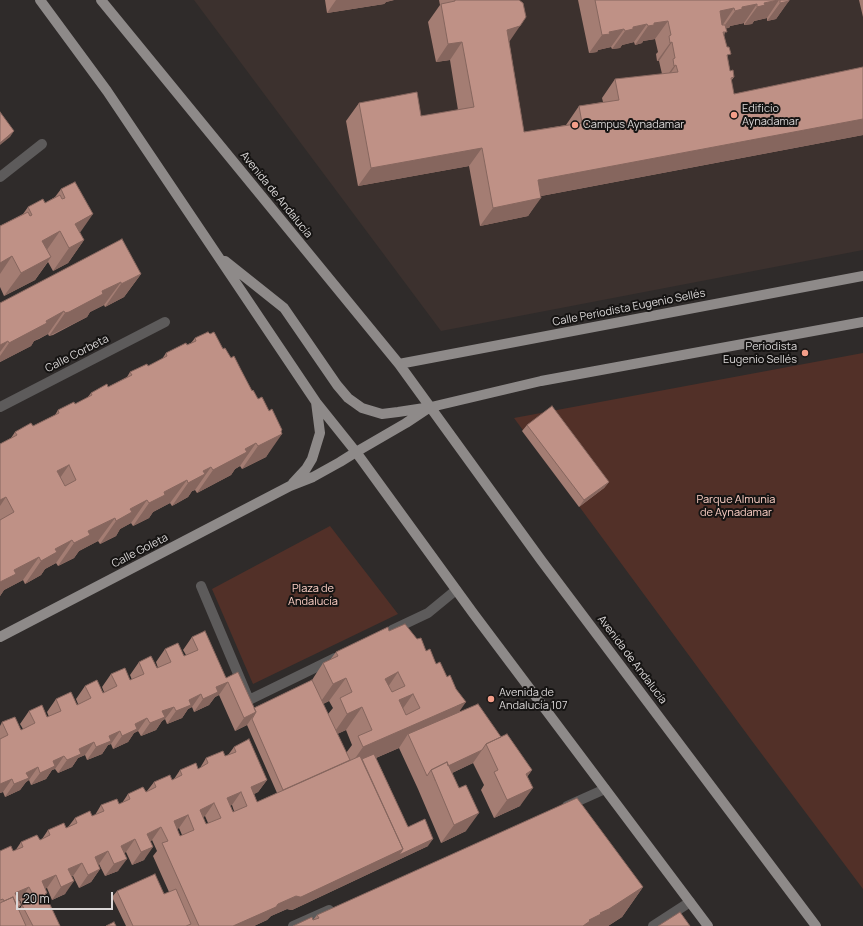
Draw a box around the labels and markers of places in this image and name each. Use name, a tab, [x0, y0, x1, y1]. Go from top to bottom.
place label: Edificio Aynadamar	[742, 102, 799, 128]
marker: Edificio Aynadamar	[729, 110, 739, 120]
place label: Campus Aynadamar	[583, 118, 684, 132]
marker: Campus Aynadamar	[570, 120, 580, 130]
place label: Periodista Eugenio Sellés	[723, 340, 797, 366]
marker: Periodista Eugenio Sellés	[800, 348, 810, 358]
place label: Avenida de Andalucía 107	[499, 686, 568, 712]
marker: Avenida de Andalucía 107	[486, 694, 496, 704]

